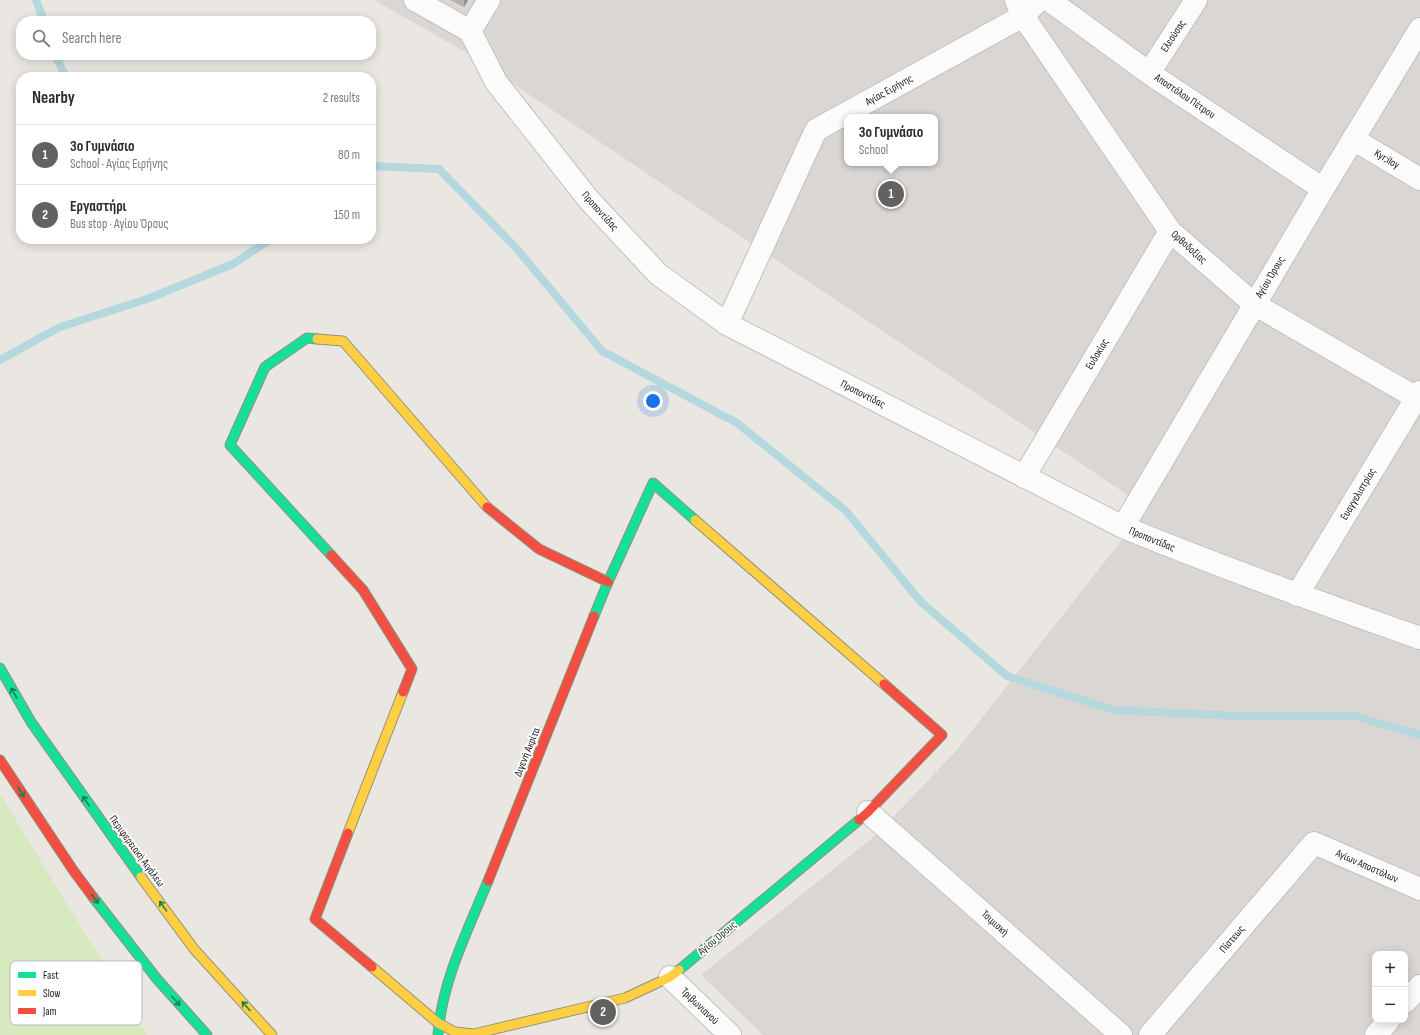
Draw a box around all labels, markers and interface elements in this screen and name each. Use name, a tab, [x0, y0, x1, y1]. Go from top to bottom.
search box	[16, 16, 376, 60]
street label: Ελεούσας	[1158, 17, 1188, 55]
icon: search	[30, 27, 52, 49]
text: Search here	[62, 29, 122, 48]
street label: Αποστόλου Πέτρου	[1151, 70, 1218, 121]
street label: Αγίας Ειρήνης	[862, 72, 915, 109]
text: Nearby	[32, 88, 75, 108]
text: 2 results	[323, 90, 360, 106]
popup	[844, 114, 938, 166]
text: 3ο Γυμνάσιο	[859, 123, 923, 142]
text: 3ο Γυμνάσιο	[70, 137, 135, 156]
text: School	[859, 142, 888, 158]
street label: Kyr;iloy	[1372, 146, 1403, 172]
text: 1	[42, 147, 48, 163]
text: 80 m	[338, 147, 360, 163]
text: School · Αγίας Ειρήνης	[70, 156, 168, 172]
pin: 1	[878, 179, 904, 209]
street label: Προποντίδας	[579, 189, 621, 233]
text: Εργαστήρι	[70, 197, 127, 216]
text: 2	[42, 207, 48, 223]
text: 150 m	[334, 207, 360, 223]
text: Bus stop · Αγίου Όρους	[70, 216, 169, 232]
street label: Ορθοδοξίας	[1168, 228, 1210, 266]
street label: Αγίου Όρους	[1252, 254, 1288, 301]
street label: Ευδοκίας	[1083, 336, 1111, 372]
street label: Προποντίδας	[838, 377, 888, 411]
your location	[643, 391, 663, 411]
street label: Ευαγγελιστρίας	[1337, 466, 1379, 522]
street label: Προποντίδας	[1127, 524, 1177, 554]
one-way arrow	[10, 687, 18, 699]
street label: Διγενή Ακρίτα	[511, 725, 543, 778]
one-way arrow	[18, 786, 26, 798]
one-way arrow	[82, 795, 91, 806]
street label: Περιφερειακή Αιγάλεω	[107, 813, 167, 889]
street label: Αγίων Αποστόλων	[1333, 846, 1401, 886]
one-way arrow	[91, 894, 100, 905]
one-way arrow	[159, 901, 167, 912]
street label: Τσιμισκή	[979, 907, 1011, 939]
street label: Αγίου Όρους	[694, 918, 739, 959]
street label: Πίστεως	[1217, 922, 1247, 956]
map controls	[1372, 951, 1408, 1023]
button: +	[1372, 951, 1408, 987]
legend	[10, 961, 142, 1025]
text: Fast	[43, 969, 59, 982]
street label: Τριβωνιανού	[678, 985, 722, 1027]
text: Slow	[43, 987, 60, 1000]
button: −	[1372, 987, 1408, 1023]
one-way arrow	[172, 995, 181, 1006]
pin: 2	[590, 997, 616, 1027]
one-way arrow	[241, 1001, 250, 1011]
text: Jam	[42, 1005, 57, 1018]

